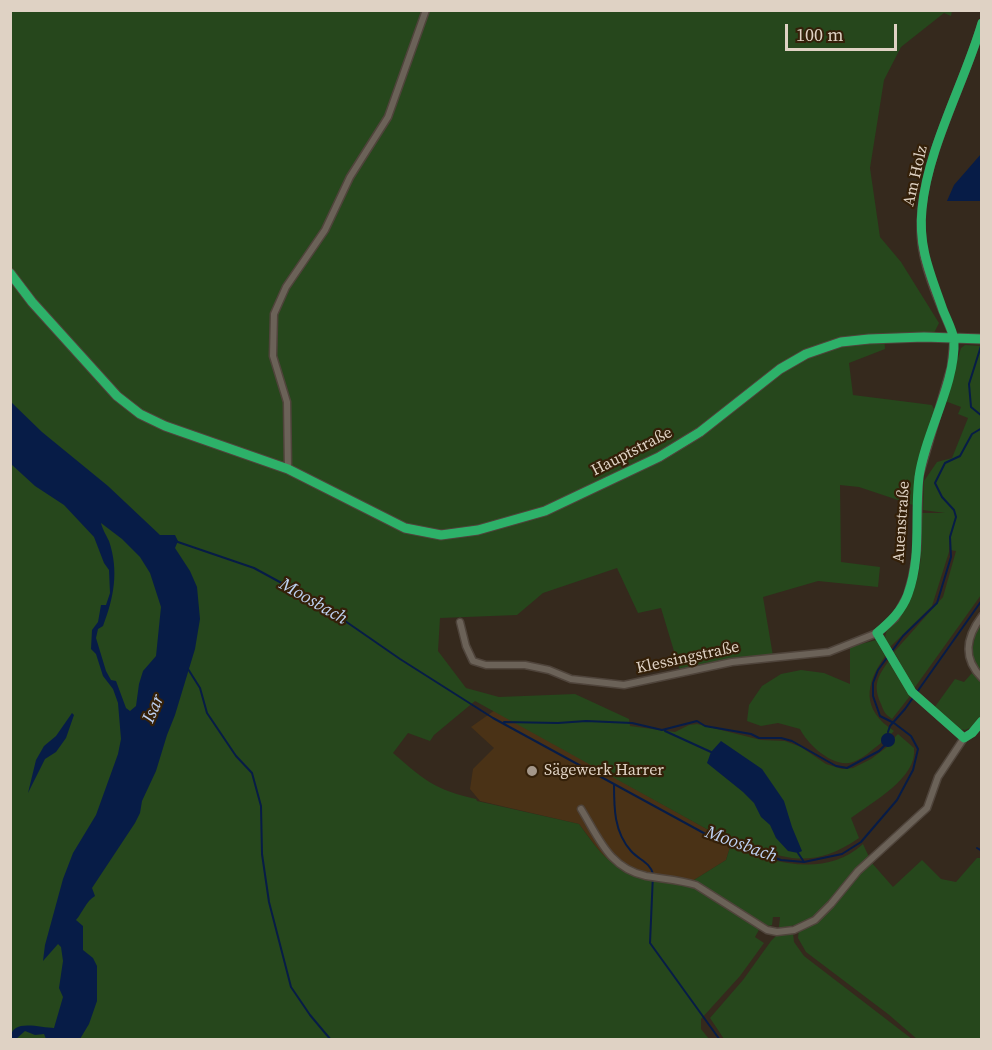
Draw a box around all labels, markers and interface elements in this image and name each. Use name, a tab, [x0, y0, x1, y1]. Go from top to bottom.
scale bar	[788, 12, 900, 50]
text: 100 m	[796, 22, 843, 47]
street label: Am Holz	[900, 144, 932, 208]
street label: Hauptstraße	[588, 423, 676, 481]
street label: Auenstraße	[890, 481, 914, 563]
water label: Moosbach	[275, 574, 351, 630]
street label: Klessingstraße	[635, 638, 741, 678]
water label: Isar	[138, 691, 170, 727]
place label: Sägewerk Harrer	[544, 761, 664, 781]
marker: Sägewerk Harrer	[525, 764, 539, 778]
water label: Moosbach	[702, 822, 780, 868]

